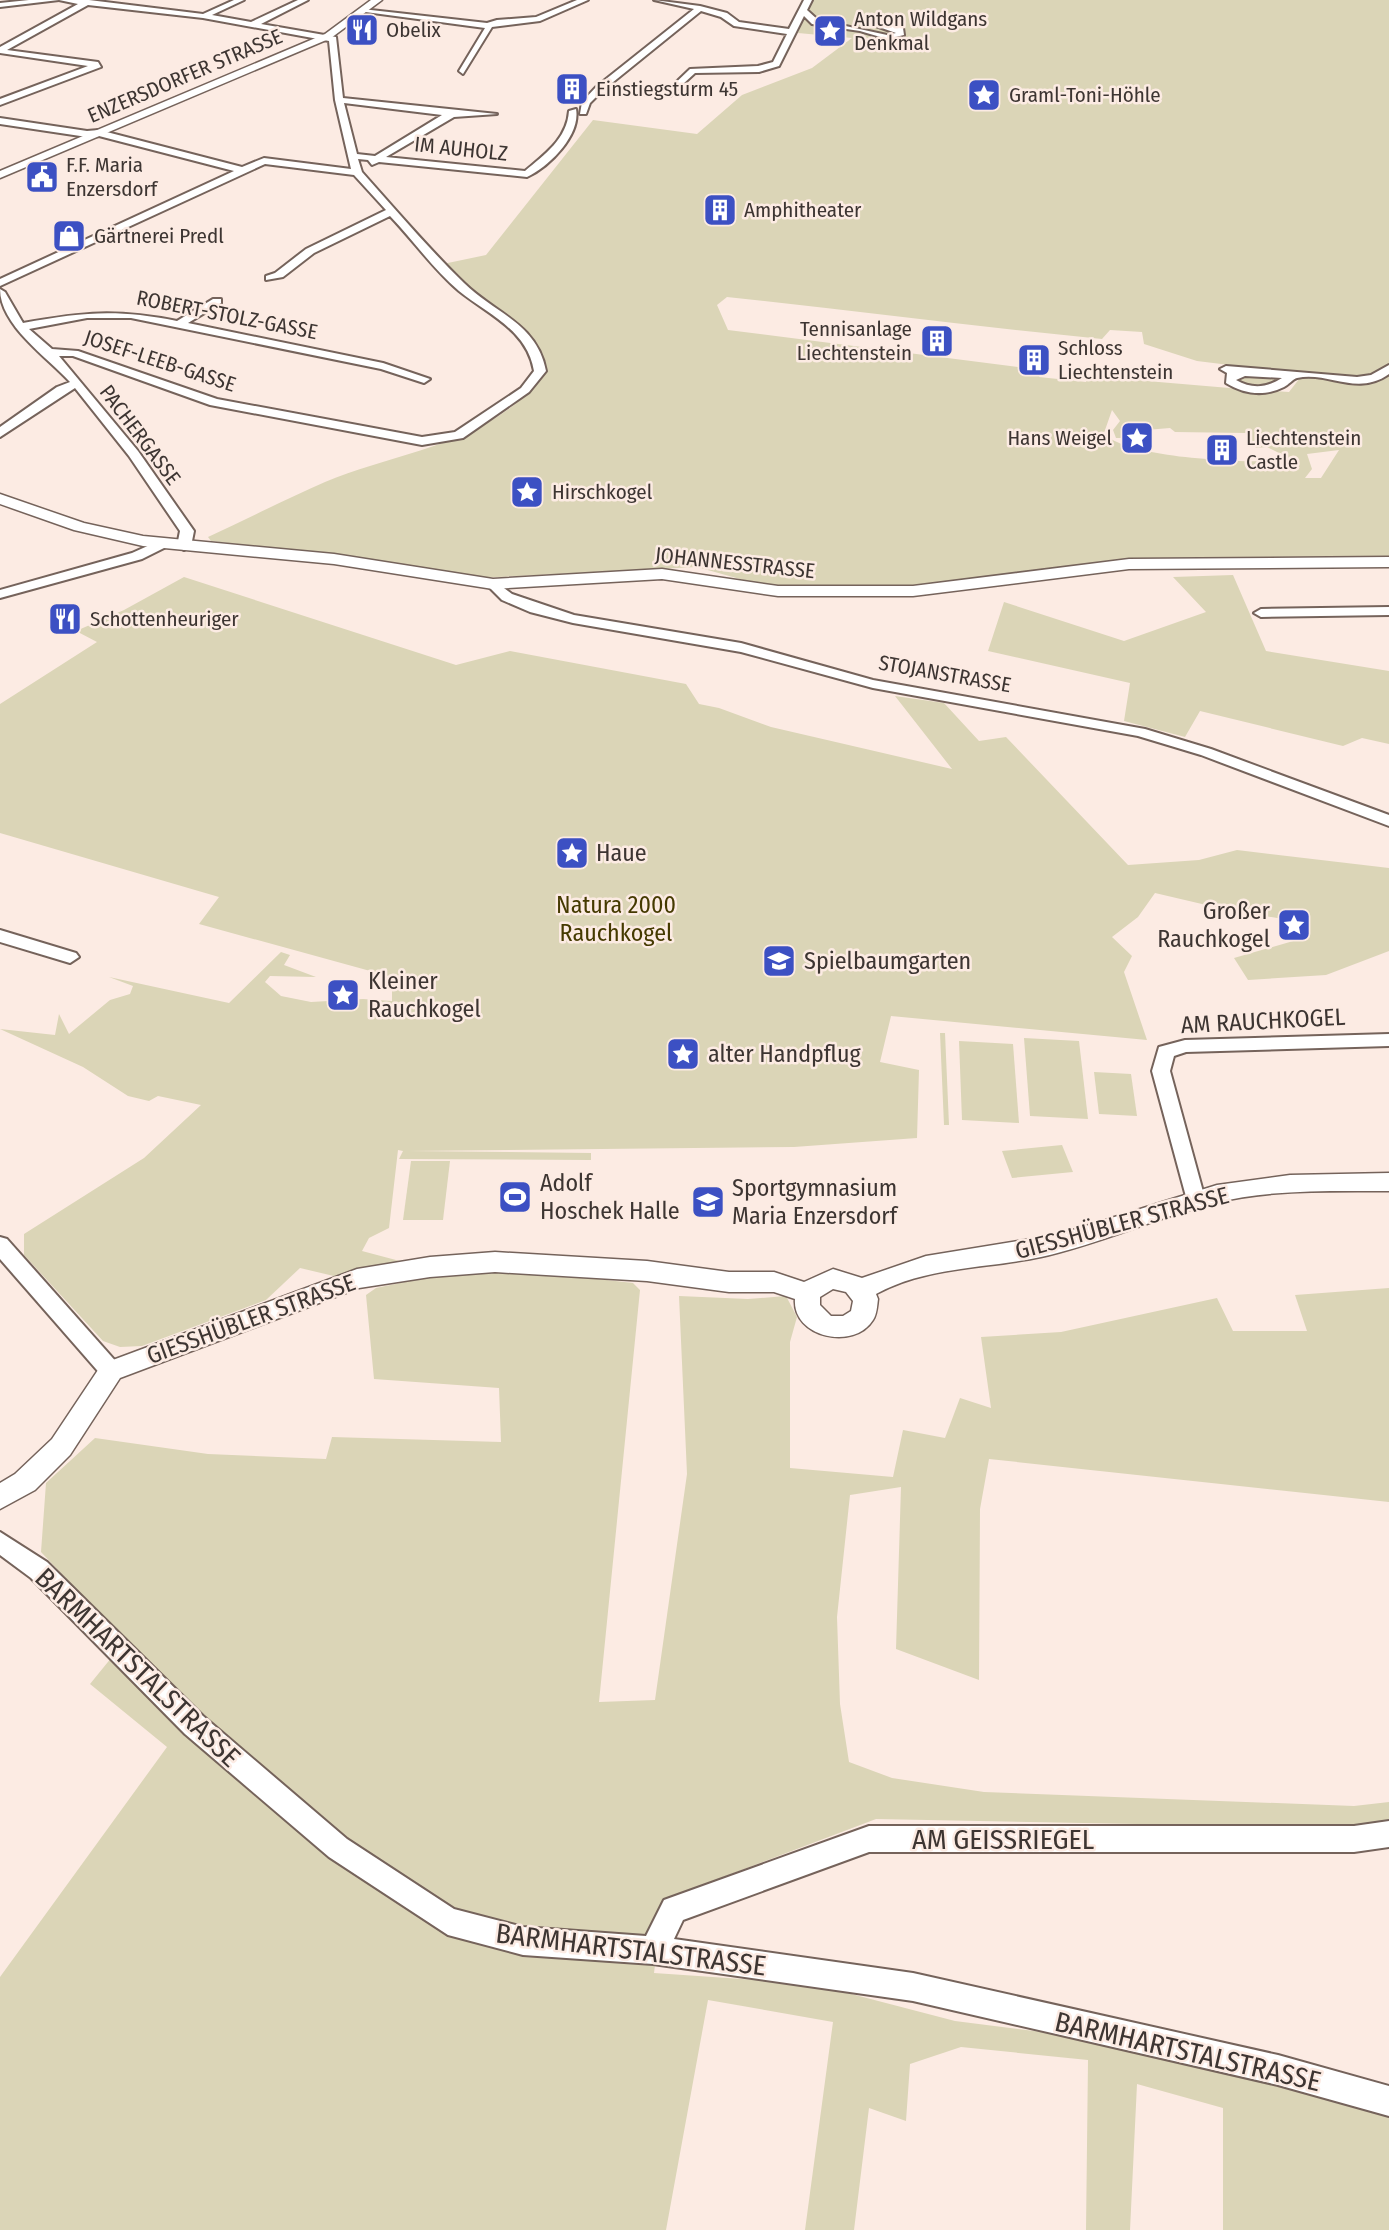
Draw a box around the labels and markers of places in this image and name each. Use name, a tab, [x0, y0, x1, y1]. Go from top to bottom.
place label: Anton Wildgans Denkmal	[854, 6, 987, 56]
restaurant icon: Obelix	[343, 11, 381, 49]
place icon: Anton Wildgans Denkmal	[811, 12, 849, 50]
place label: Obelix	[386, 17, 442, 43]
building icon: Einstiegsturm 45	[553, 70, 591, 108]
place label: Einstiegsturm 45	[596, 76, 738, 102]
place icon: Graml-Toni-Höhle	[965, 76, 1003, 114]
place label: Graml-Toni-Höhle	[1009, 82, 1161, 108]
place label: F.F. Maria Enzersdorf	[66, 152, 159, 202]
public building icon: F.F. Maria Enzersdorf	[23, 158, 61, 196]
building icon: Amphitheater	[701, 191, 739, 229]
place label: Amphitheater	[744, 197, 862, 223]
shop icon: Gärtnerei Predl	[50, 217, 88, 255]
place label: Gärtnerei Predl	[94, 223, 224, 249]
place label: Tennisanlage Liechtenstein	[797, 316, 912, 366]
building icon: Tennisanlage Liechtenstein	[918, 322, 956, 360]
place label: Schloss Liechtenstein	[1058, 335, 1173, 385]
building icon: Schloss Liechtenstein	[1015, 341, 1053, 379]
place icon: Hans Weigel	[1118, 419, 1156, 457]
place label: Hans Weigel	[1007, 425, 1112, 451]
place label: Liechtenstein Castle	[1246, 425, 1361, 475]
building icon: Liechtenstein Castle	[1203, 431, 1241, 469]
place icon: Hirschkogel	[508, 473, 546, 511]
place label: Hirschkogel	[552, 479, 653, 505]
restaurant icon: Schottenheuriger	[46, 600, 84, 638]
place label: Schottenheuriger	[90, 606, 239, 632]
place icon: Haue	[553, 834, 591, 872]
place label: Haue	[596, 839, 647, 867]
place label: Großer Rauchkogel	[1157, 897, 1271, 953]
place icon: Großer Rauchkogel	[1275, 906, 1313, 944]
school or university icon: Spielbaumgarten	[760, 942, 798, 980]
place label: Spielbaumgarten	[804, 947, 971, 975]
place label: Kleiner Rauchkogel	[368, 967, 481, 1023]
place icon: Kleiner Rauchkogel	[324, 976, 362, 1014]
place icon: alter Handpflug	[664, 1035, 702, 1073]
place label: alter Handpflug	[708, 1040, 861, 1068]
place label: Adolf Hoschek Halle	[540, 1169, 680, 1225]
place label: Sportgymnasium Maria Enzersdorf	[732, 1174, 899, 1230]
sports icon: Adolf Hoschek Halle	[496, 1178, 534, 1216]
school or university icon: Sportgymnasium Maria Enzersdorf	[689, 1183, 727, 1221]

